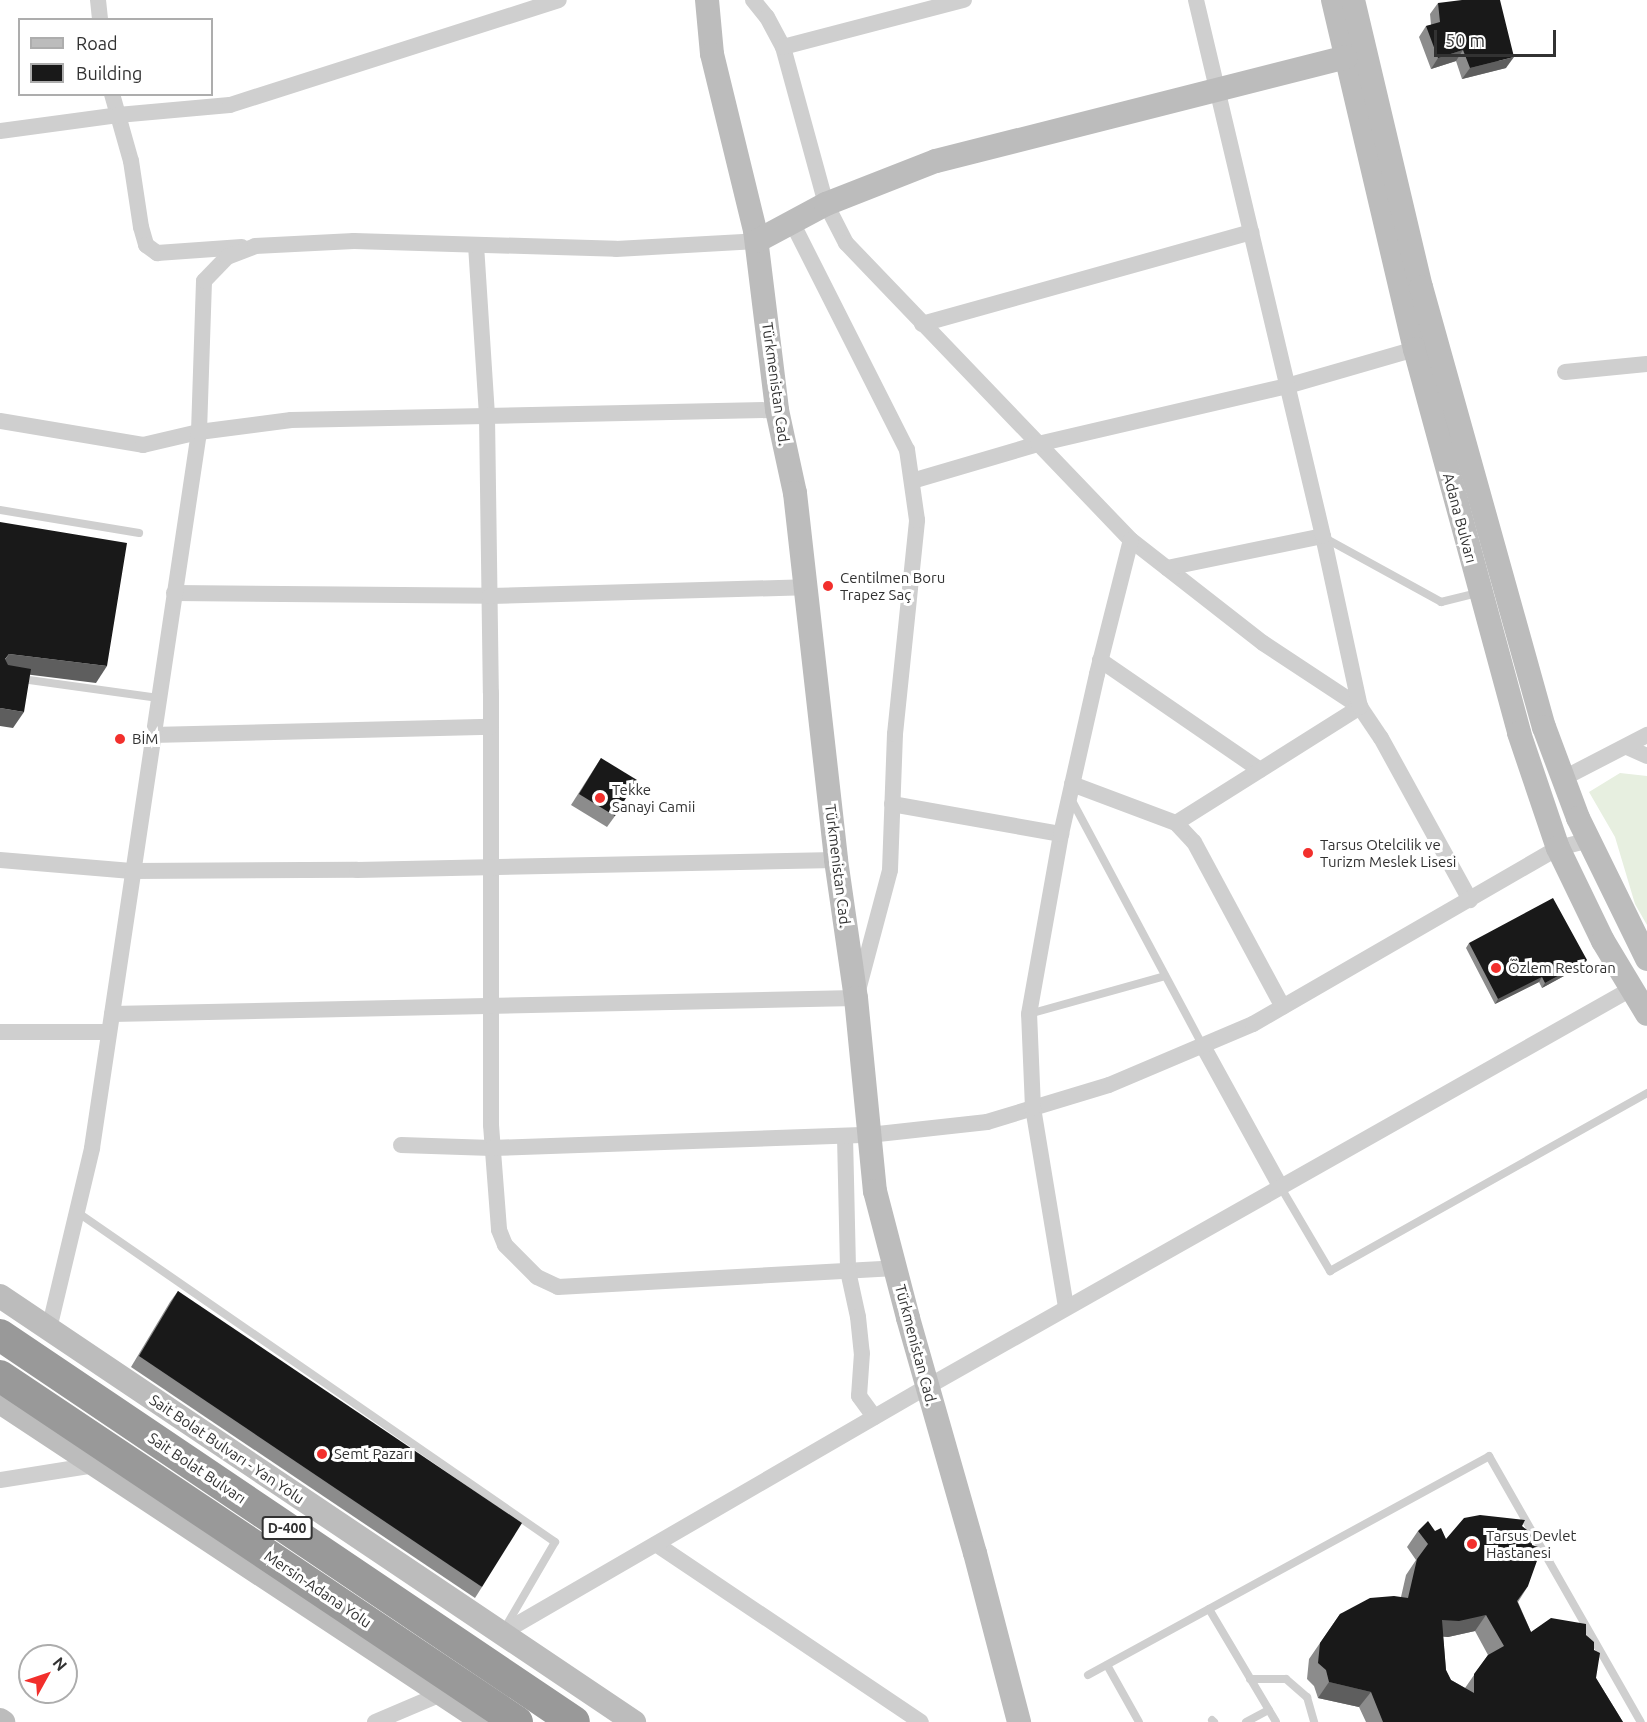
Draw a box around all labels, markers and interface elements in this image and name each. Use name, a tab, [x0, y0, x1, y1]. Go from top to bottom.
legend	[18, 18, 213, 96]
scale bar	[1437, 18, 1558, 56]
text: 50 m	[1445, 30, 1485, 50]
text: Road	[76, 33, 118, 53]
text: Building	[76, 63, 142, 83]
street label: Türkmenistan Cad.	[758, 321, 794, 447]
street label: Adana Bulvarı	[1439, 471, 1481, 565]
place label: Centilmen Boru Trapez Saç	[840, 568, 945, 603]
marker: Centilmen Boru Trapez Saç	[821, 579, 835, 593]
place label: BİM	[132, 730, 158, 748]
marker: BİM	[113, 732, 127, 746]
place label: Tekke Sanayi Camii	[612, 780, 695, 815]
marker: Tekke Sanayi Camii	[593, 791, 607, 805]
street label: Türkmenistan Cad.	[821, 803, 855, 929]
place label: Tarsus Otelcilik ve Turizm Meslek Lisesi	[1320, 835, 1456, 870]
marker: Tarsus Otelcilik ve Turizm Meslek Lisesi	[1301, 846, 1315, 860]
place label: Özlem Restoran	[1508, 959, 1616, 977]
marker: Özlem Restoran	[1489, 961, 1503, 975]
street label: Türkmenistan Cad.	[891, 1282, 941, 1408]
street label: Sait Bolat Bulvarı - Yan Yolu	[146, 1390, 308, 1508]
street label: Sait Bolat Bulvarı	[145, 1429, 249, 1507]
place label: Semt Pazarı	[334, 1445, 413, 1463]
marker: Semt Pazarı	[315, 1447, 329, 1461]
road number: D-400	[262, 1517, 312, 1539]
place label: Tarsus Devlet Hastanesi	[1486, 1526, 1576, 1561]
marker: Tarsus Devlet Hastanesi	[1463, 1535, 1481, 1553]
street label: Mersin-Adana Yolu	[261, 1547, 375, 1631]
north arrow	[18, 1644, 78, 1704]
text: N	[50, 1653, 71, 1674]

